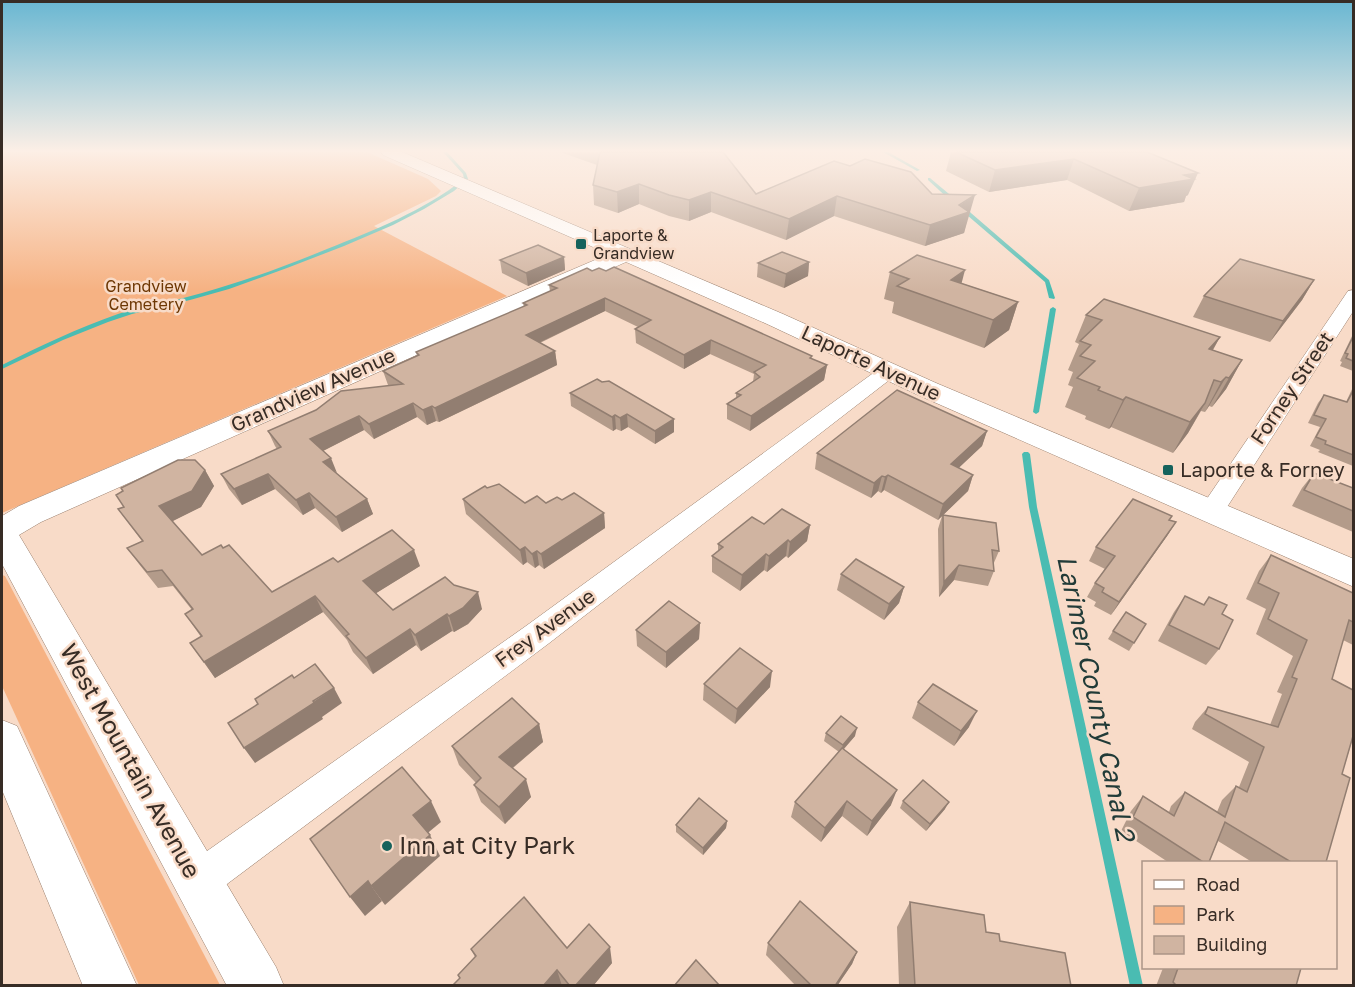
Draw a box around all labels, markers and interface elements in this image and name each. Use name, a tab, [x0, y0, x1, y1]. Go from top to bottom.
place label: Laporte & Grandview	[593, 225, 674, 263]
marker: Laporte & Grandview	[574, 237, 588, 251]
park label: Grandview Cemetery	[105, 276, 187, 314]
street label: Laporte Avenue	[798, 319, 945, 405]
street label: Forney Street	[1245, 327, 1338, 448]
street label: Grandview Avenue	[227, 342, 398, 436]
place label: Laporte & Forney	[1180, 457, 1345, 481]
marker: Laporte & Forney	[1161, 463, 1175, 477]
water label: Larimer County Canal 2	[1051, 552, 1143, 846]
street label: Frey Avenue	[490, 583, 599, 671]
street label: West Mountain Avenue	[55, 638, 208, 883]
place label: Inn at City Park	[399, 830, 575, 859]
marker: Inn at City Park	[380, 839, 394, 853]
legend	[1142, 861, 1337, 969]
text: Road	[1196, 873, 1240, 895]
text: Park	[1196, 903, 1235, 925]
text: Building	[1196, 933, 1267, 955]

